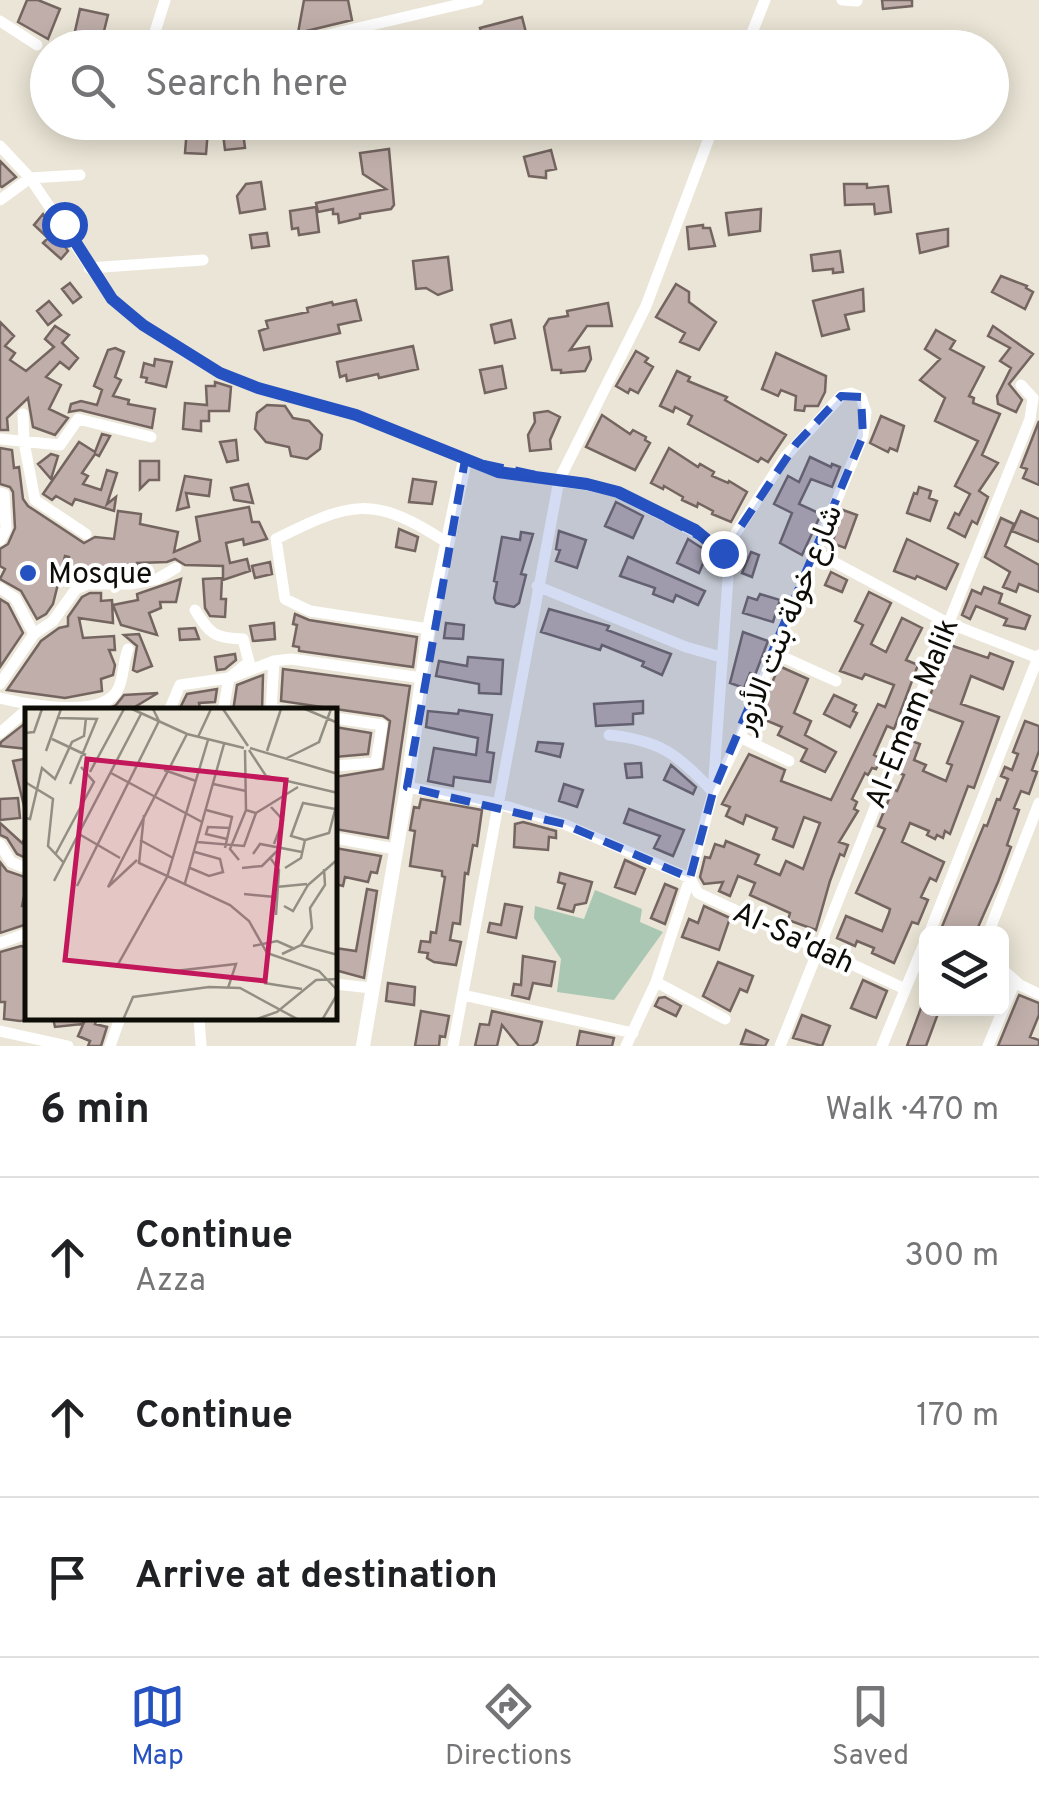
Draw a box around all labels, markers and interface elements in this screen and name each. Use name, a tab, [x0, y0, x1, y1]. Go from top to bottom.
search box	[30, 30, 1009, 140]
icon: search	[65, 58, 120, 113]
text: Search here	[145, 61, 348, 110]
route start	[42, 202, 88, 248]
street label: شارع خولة بنت الأزور	[725, 500, 852, 741]
route end	[701, 531, 747, 577]
place label: Mosque	[48, 557, 152, 594]
marker: Mosque	[17, 562, 39, 584]
street label: Al-Emam Malik	[858, 613, 968, 815]
inset map	[25, 708, 338, 1021]
street label: Al-Sa'dah	[726, 895, 859, 983]
map controls	[919, 926, 1009, 1016]
button: layers	[919, 926, 1009, 1016]
text: 6 min	[40, 1085, 150, 1138]
text: Walk · 470 m	[825, 1091, 999, 1131]
text: Continue	[135, 1213, 293, 1262]
icon: ahead	[40, 1230, 95, 1285]
text: 300 m	[905, 1237, 999, 1277]
text: Azza	[135, 1262, 206, 1302]
icon: ahead	[40, 1390, 95, 1445]
text: Continue	[135, 1393, 293, 1442]
text: 170 m	[916, 1397, 999, 1437]
icon: arrive	[40, 1550, 95, 1605]
text: Arrive at destination	[135, 1553, 498, 1602]
tab: Map	[130, 1679, 185, 1775]
tab: Directions	[445, 1679, 572, 1775]
tab: Saved	[832, 1679, 909, 1775]

